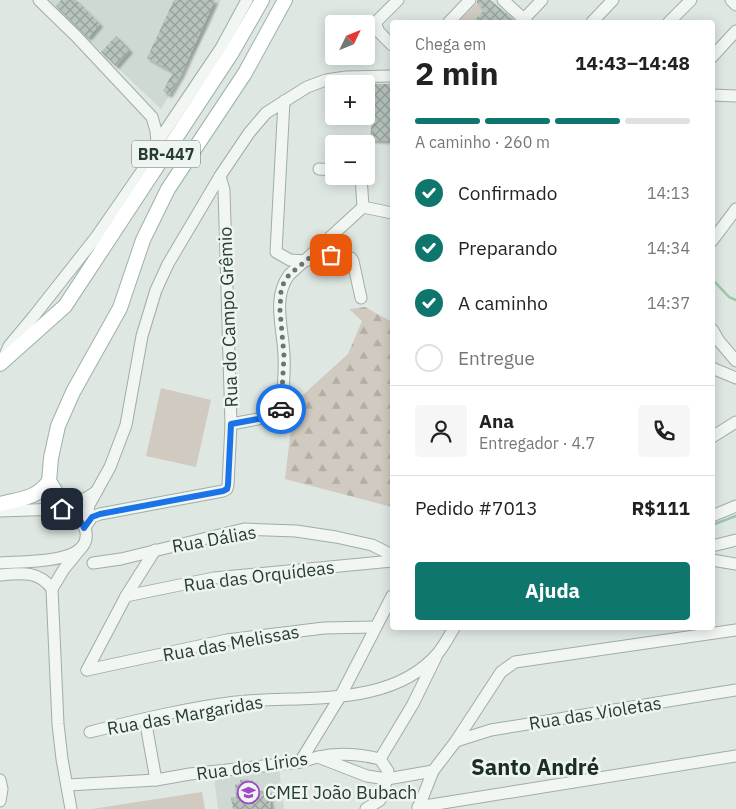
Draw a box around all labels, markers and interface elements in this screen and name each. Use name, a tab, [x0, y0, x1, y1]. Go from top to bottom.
north arrow	[325, 15, 375, 65]
map controls	[325, 15, 375, 185]
text: Chega em	[415, 34, 486, 54]
text: 14:43–14:48	[575, 51, 690, 75]
text: 2 min	[415, 52, 499, 94]
button: +	[325, 75, 375, 125]
text: A caminho · 260 m	[415, 132, 550, 152]
button: −	[325, 135, 375, 185]
road number: BR-447	[132, 140, 200, 168]
icon: check	[415, 179, 443, 207]
text: Confirmado	[458, 181, 557, 205]
text: 14:13	[647, 183, 690, 203]
street label: Rua do Campo Grêmio	[213, 226, 243, 408]
pin	[310, 234, 352, 276]
icon: check	[415, 234, 443, 262]
text: Preparando	[458, 236, 557, 260]
text: 14:34	[647, 238, 690, 258]
icon: bag	[317, 241, 345, 269]
icon: check	[415, 289, 443, 317]
text: A caminho	[458, 291, 548, 315]
text: 14:37	[647, 293, 690, 313]
text: Entregue	[458, 346, 535, 370]
courier	[256, 384, 306, 434]
icon: car	[267, 395, 295, 423]
button: person	[415, 405, 467, 457]
button: phone	[638, 405, 690, 457]
text: Ana	[479, 409, 514, 433]
text: Entregador · 4.7	[479, 433, 595, 453]
pin	[41, 488, 83, 530]
icon: home	[48, 495, 76, 523]
text: Pedido #7013	[415, 496, 538, 520]
text: R$111	[632, 496, 690, 520]
street label: Rua Dálias	[170, 520, 258, 558]
street label: Rua das Orquídeas	[182, 555, 336, 597]
button: Ajuda	[415, 562, 690, 620]
street label: Rua das Melissas	[161, 620, 301, 666]
street label: Rua das Margaridas	[105, 690, 265, 740]
street label: Rua das Violetas	[527, 691, 663, 735]
street label: Rua dos Lírios	[195, 747, 309, 785]
district label: Santo André	[471, 752, 599, 781]
school or university icon: CMEI João Bubach	[237, 780, 261, 804]
place label: CMEI João Bubach	[265, 781, 417, 804]

